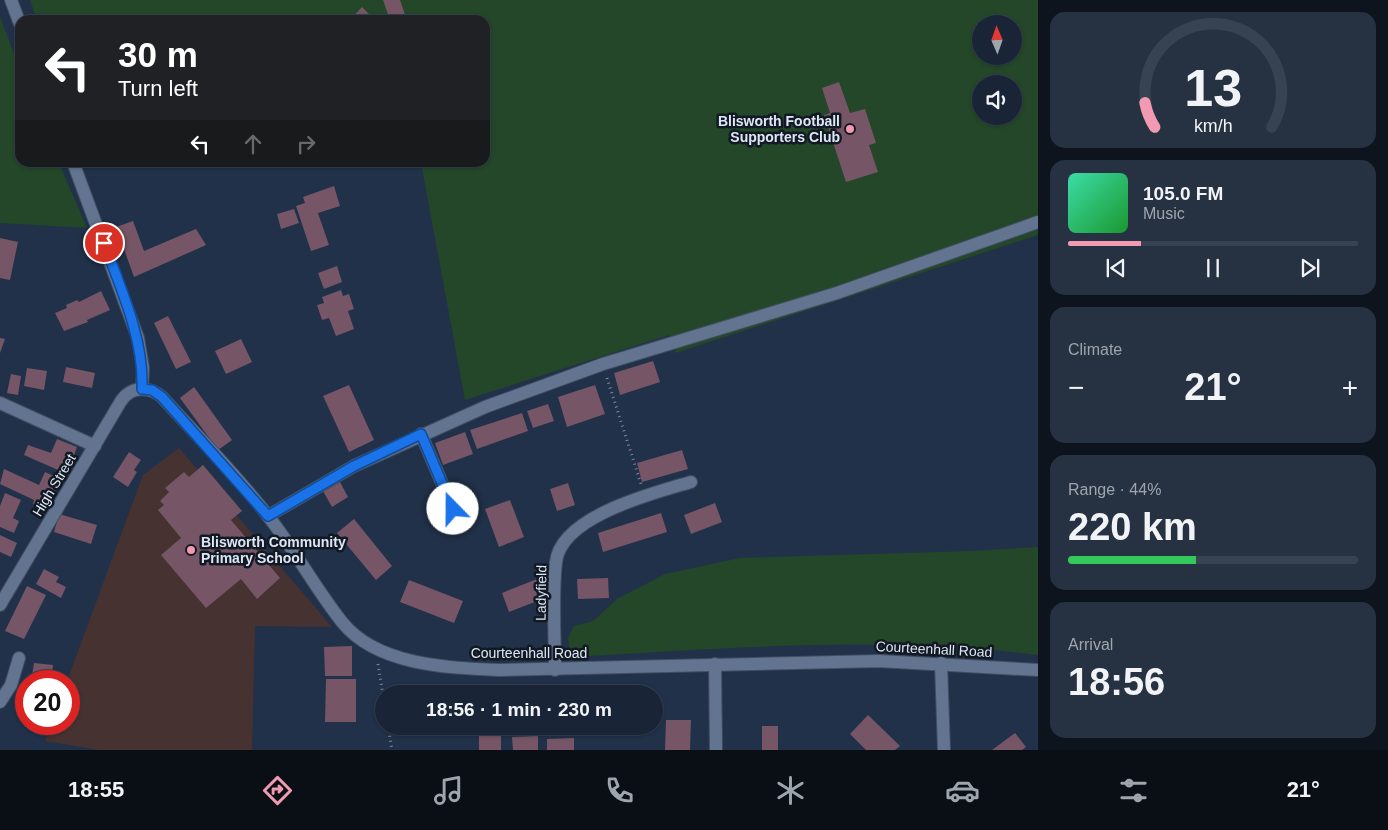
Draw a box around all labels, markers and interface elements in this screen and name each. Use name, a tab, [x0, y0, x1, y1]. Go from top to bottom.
north arrow	[972, 15, 1022, 65]
map controls	[972, 15, 1022, 125]
icon: left	[35, 35, 100, 100]
text: 30 m	[118, 35, 198, 74]
text: 13	[1184, 59, 1242, 117]
button: sound	[972, 75, 1022, 125]
text: Turn left	[118, 76, 198, 101]
place label: Blisworth Football Supporters Club	[718, 113, 840, 145]
text: km/h	[1194, 116, 1232, 136]
marker: Blisworth Football Supporters Club	[844, 123, 856, 135]
icon: left	[186, 130, 214, 158]
icon: ahead	[239, 130, 267, 158]
icon: right	[292, 130, 320, 158]
text: 105.0 FM	[1143, 183, 1223, 204]
text: Music	[1143, 205, 1185, 222]
pin	[83, 222, 125, 264]
icon: arrive	[90, 229, 118, 257]
icon: previous	[1102, 254, 1130, 282]
icon: pause	[1199, 254, 1227, 282]
icon: next	[1296, 254, 1324, 282]
text: Climate	[1068, 341, 1122, 358]
text: 21°	[1184, 366, 1242, 408]
text: −	[1068, 372, 1084, 403]
text: +	[1342, 372, 1358, 403]
street label: High Street	[29, 451, 79, 519]
text: Range · 44%	[1068, 481, 1161, 498]
position arrow	[426, 482, 478, 534]
text: 220 km	[1068, 506, 1197, 548]
place label: Blisworth Community Primary School	[201, 534, 346, 566]
marker: Blisworth Community Primary School	[185, 544, 197, 556]
street label: Ladyfield	[533, 565, 549, 621]
text: Arrival	[1068, 636, 1113, 653]
street label: Courteenhall Road	[875, 638, 993, 660]
street label: Courteenhall Road	[471, 645, 587, 661]
text: 18:56	[1068, 661, 1165, 703]
speed limit sign: 20	[15, 670, 80, 735]
text: 18:56 · 1 min · 230 m	[426, 699, 612, 720]
icon: directions	[260, 773, 295, 808]
icon: music	[431, 773, 466, 808]
icon: phone	[602, 773, 637, 808]
icon: climate	[773, 773, 808, 808]
icon: car	[945, 773, 980, 808]
icon: filters	[1116, 773, 1151, 808]
text: 18:55	[68, 777, 124, 802]
text: 21°	[1287, 777, 1320, 802]

